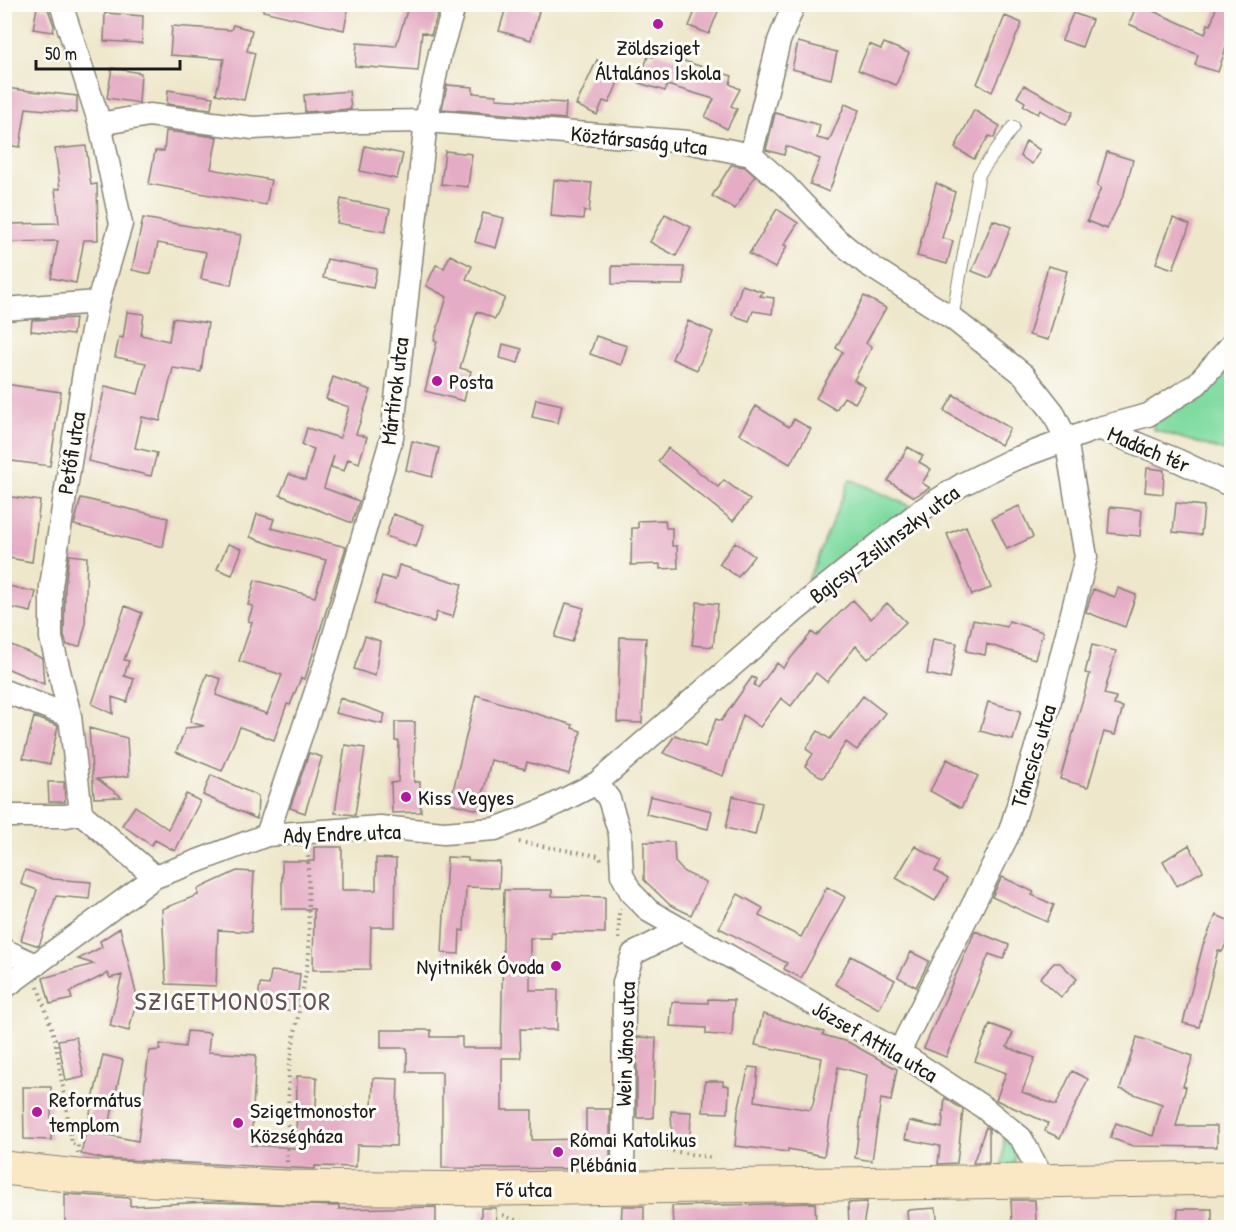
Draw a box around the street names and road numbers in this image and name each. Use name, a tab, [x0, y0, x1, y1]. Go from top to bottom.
street label: Köztársaság utca	[569, 118, 709, 162]
street label: Mártírok utca	[373, 335, 415, 446]
street label: Petőfi utca	[50, 409, 92, 496]
street label: Madách tér	[1103, 418, 1195, 480]
street label: Bajcsy-Zsilinszky utca	[803, 478, 965, 610]
street label: Táncsics utca	[1003, 700, 1063, 811]
street label: Ady Endre utca	[283, 816, 402, 850]
street label: Wein János utca	[608, 981, 642, 1107]
street label: József Attila utca	[807, 993, 944, 1089]
street label: Fő utca	[495, 1174, 552, 1204]

